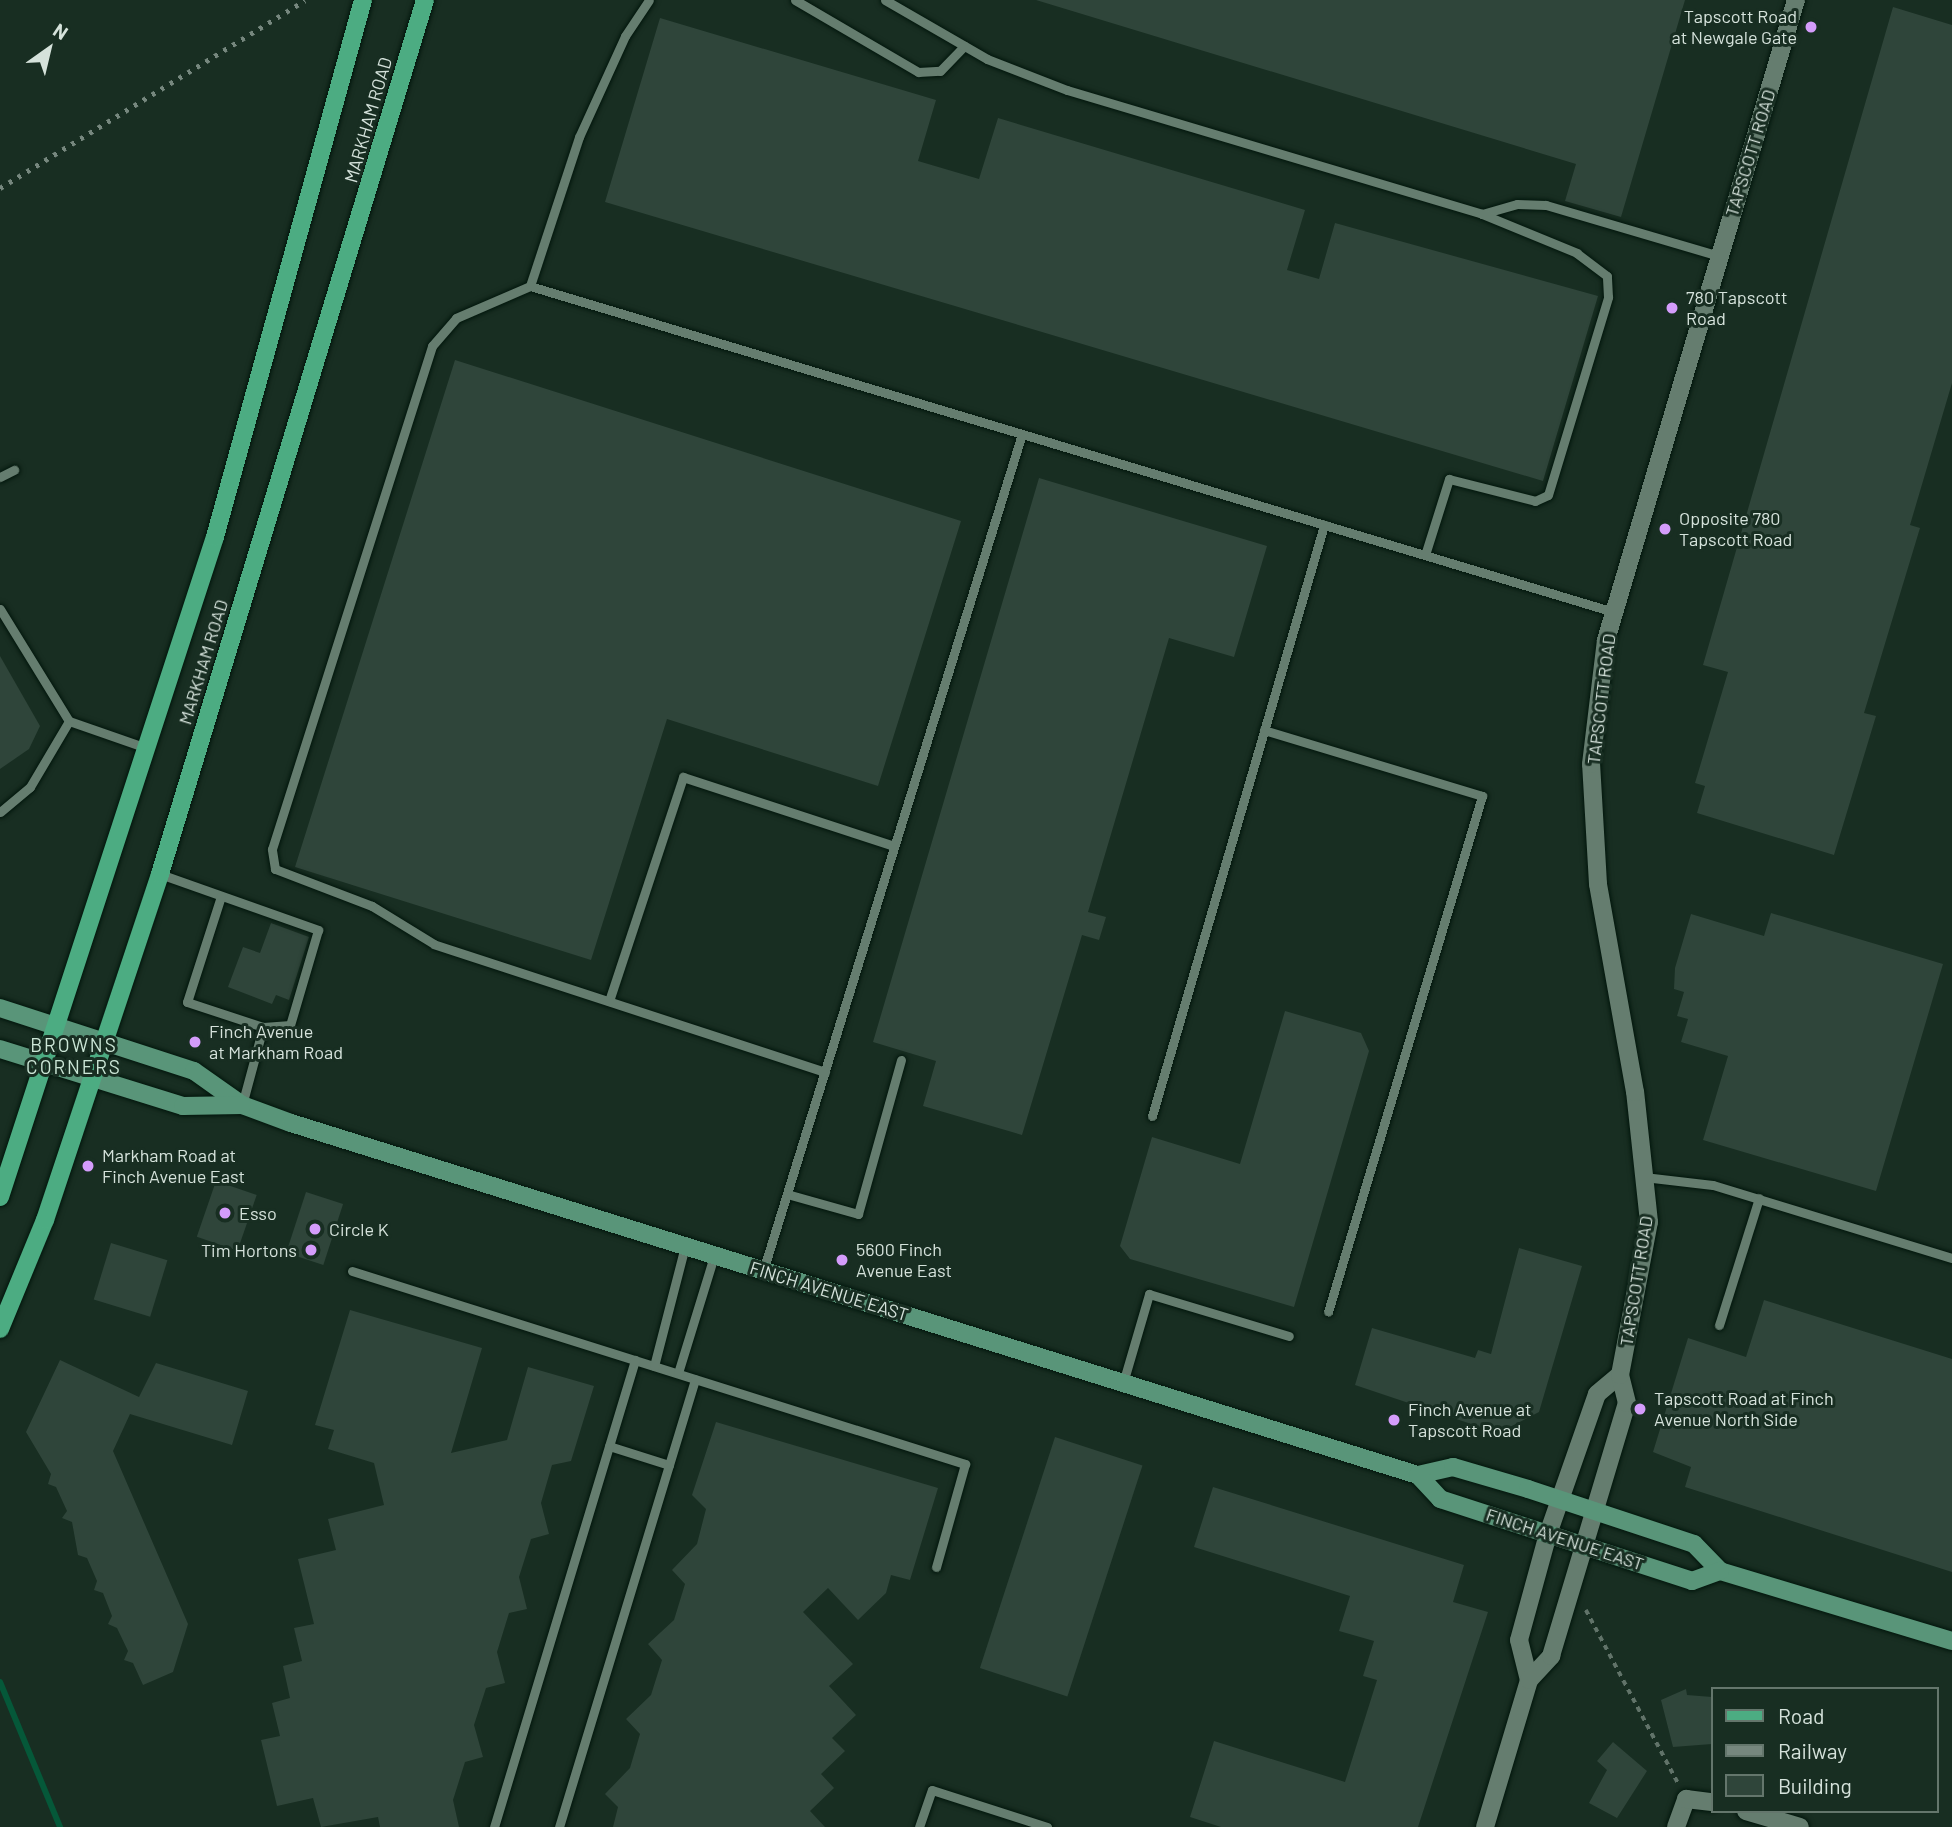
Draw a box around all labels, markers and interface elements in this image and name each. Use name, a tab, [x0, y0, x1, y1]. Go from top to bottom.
place label: Tapscott Road at Newgale Gate	[1672, 6, 1797, 48]
north arrow	[14, 14, 84, 84]
text: N	[49, 18, 73, 44]
marker: Tapscott Road at Newgale Gate	[1803, 19, 1819, 35]
street label: MARKHAM ROAD	[340, 55, 396, 185]
street label: TAPSCOTT ROAD	[1720, 87, 1780, 219]
place label: 780 Tapscott Road	[1686, 287, 1788, 330]
marker: 780 Tapscott Road	[1664, 300, 1680, 316]
place label: Opposite 780 Tapscott Road	[1679, 508, 1792, 550]
marker: Opposite 780 Tapscott Road	[1657, 521, 1673, 537]
street label: MARKHAM ROAD	[174, 597, 232, 727]
street label: TAPSCOTT ROAD	[1582, 632, 1620, 766]
place label: Finch Avenue at Markham Road	[209, 1021, 343, 1064]
district label: BROWNS CORNERS	[27, 1034, 121, 1078]
marker: Finch Avenue at Markham Road	[187, 1034, 203, 1050]
place label: Markham Road at Finch Avenue East	[102, 1145, 245, 1188]
marker: Markham Road at Finch Avenue East	[80, 1158, 96, 1174]
place label: Esso	[239, 1202, 277, 1224]
marker: Esso	[217, 1205, 233, 1221]
street label: TAPSCOTT ROAD	[1615, 1214, 1657, 1348]
place label: Circle K	[329, 1218, 389, 1240]
marker: Circle K	[307, 1221, 323, 1237]
place label: Tim Hortons	[201, 1239, 297, 1261]
place label: 5600 Finch Avenue East	[856, 1239, 952, 1282]
marker: Tim Hortons	[303, 1242, 319, 1258]
marker: 5600 Finch Avenue East	[834, 1252, 850, 1268]
street label: FINCH AVENUE EAST	[747, 1257, 911, 1325]
place label: Tapscott Road at Finch Avenue North Side	[1654, 1388, 1834, 1430]
place label: Finch Avenue at Tapscott Road	[1408, 1399, 1532, 1442]
marker: Tapscott Road at Finch Avenue North Side	[1632, 1401, 1648, 1417]
marker: Finch Avenue at Tapscott Road	[1386, 1412, 1402, 1428]
street label: FINCH AVENUE EAST	[1483, 1503, 1647, 1575]
legend	[1710, 1687, 1938, 1813]
text: Road	[1778, 1703, 1824, 1728]
text: Railway	[1778, 1738, 1847, 1763]
text: Building	[1778, 1773, 1852, 1798]

